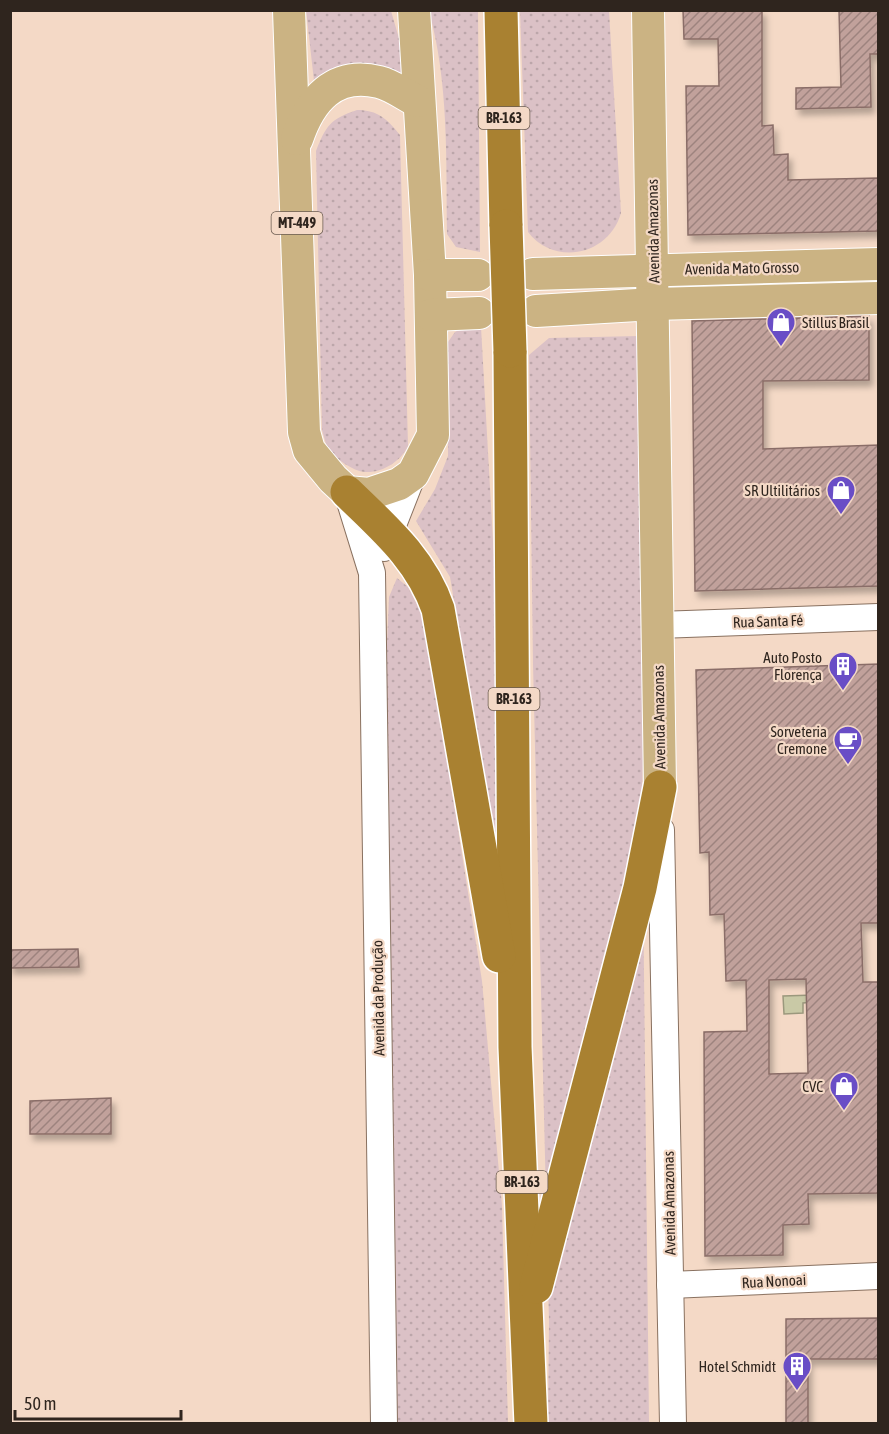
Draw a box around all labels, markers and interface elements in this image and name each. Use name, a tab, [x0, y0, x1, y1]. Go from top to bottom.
road number: BR-163	[478, 107, 530, 129]
street label: Avenida Amazonas	[644, 179, 662, 283]
road number: MT-449	[272, 212, 322, 234]
street label: Avenida Mato Grosso	[685, 259, 799, 277]
shop icon: Stillus Brasil	[765, 306, 797, 348]
place label: Stillus Brasil	[802, 314, 870, 331]
shop icon: SR Ultilitários	[825, 474, 857, 516]
place label: SR Ultilitários	[745, 482, 820, 499]
street label: Rua Santa Fé	[733, 611, 804, 631]
place label: Auto Posto Florença	[763, 649, 822, 683]
building icon: Auto Posto Florença	[827, 650, 859, 692]
street label: Avenida Amazonas	[650, 665, 668, 769]
road number: BR-163	[488, 688, 540, 710]
place label: Sorveteria Cremone	[771, 723, 827, 757]
cafe icon: Sorveteria Cremone	[832, 724, 864, 766]
street label: Avenida da Produção	[368, 940, 388, 1056]
shop icon: CVC	[828, 1070, 860, 1112]
place label: CVC	[802, 1078, 823, 1095]
street label: Avenida Amazonas	[660, 1151, 678, 1255]
road number: BR-163	[496, 1171, 548, 1193]
street label: Rua Nonoai	[741, 1271, 807, 1291]
building icon: Hotel Schmidt	[781, 1350, 813, 1392]
place label: Hotel Schmidt	[698, 1358, 776, 1375]
scale bar	[15, 1383, 182, 1421]
text: 50 m	[24, 1393, 56, 1414]

